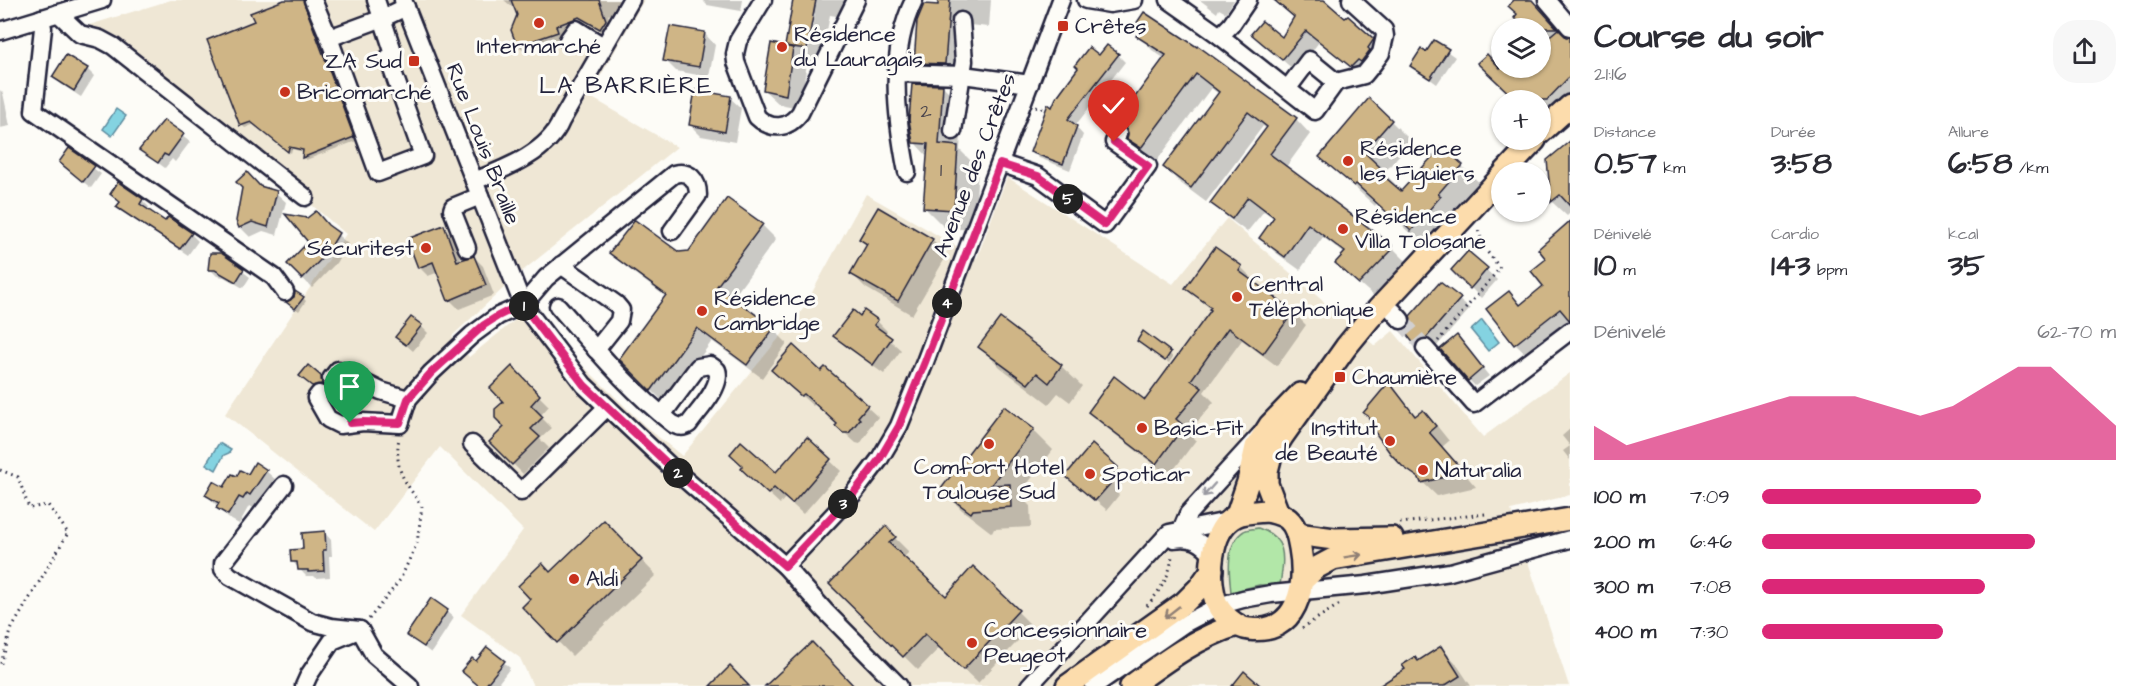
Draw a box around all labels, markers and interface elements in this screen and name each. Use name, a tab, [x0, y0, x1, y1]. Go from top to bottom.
place label: Crêtes	[1075, 11, 1146, 42]
text: Course du soir	[1594, 14, 1824, 60]
marker: Intermarché	[532, 16, 546, 30]
map controls	[1491, 18, 1551, 222]
button: layers	[1491, 18, 1551, 78]
place label: Résidence du Lauragais	[794, 19, 923, 76]
marker: Crêtes	[1056, 19, 1070, 33]
button: share	[2053, 20, 2116, 83]
place label: Intermarché	[477, 31, 601, 62]
marker: Résidence du Lauragais	[775, 40, 789, 54]
place label: ZA Sud	[325, 46, 402, 77]
marker: ZA Sud	[407, 54, 421, 68]
street label: Rue Louis Braille	[438, 59, 528, 229]
text: 21:16	[1594, 60, 1626, 88]
district label: LA BARRIÈRE	[539, 69, 713, 103]
street label: Avenue des Crêtes	[926, 69, 1024, 261]
place label: Bricomarché	[297, 77, 432, 108]
pin	[1088, 80, 1139, 142]
marker: Bricomarché	[278, 85, 292, 99]
icon: check	[1097, 89, 1130, 122]
button: +	[1491, 90, 1551, 150]
house number: 2	[920, 97, 932, 125]
text: Distance	[1594, 121, 1656, 143]
text: Durée	[1771, 121, 1816, 143]
text: Allure	[1948, 121, 1989, 143]
place label: Résidence les Figuiers	[1360, 133, 1475, 190]
text: 0.57	[1594, 143, 1657, 185]
text: 3:58	[1771, 143, 1832, 185]
text: 6:58	[1948, 143, 2013, 185]
marker: Résidence les Figuiers	[1341, 154, 1355, 168]
house number: 1	[940, 156, 943, 184]
text: km	[1657, 157, 1686, 179]
text: /km	[2013, 157, 2048, 179]
button: −	[1491, 162, 1551, 222]
pin: 5	[1053, 184, 1083, 214]
text: 5	[1062, 188, 1074, 210]
place label: Résidence Villa Tolosane	[1355, 201, 1486, 257]
marker: Résidence Villa Tolosane	[1336, 222, 1350, 236]
text: Dénivelé	[1594, 223, 1652, 245]
text: Cardio	[1771, 223, 1819, 245]
text: kcal	[1948, 223, 1979, 245]
place label: Sécuritest	[307, 233, 414, 264]
marker: Sécuritest	[419, 241, 433, 255]
text: 10	[1594, 245, 1617, 287]
text: 143	[1771, 245, 1811, 287]
text: 35	[1948, 245, 1985, 287]
text: m	[1617, 259, 1636, 281]
text: bpm	[1811, 259, 1847, 281]
place label: Central Téléphonique	[1249, 269, 1374, 325]
place label: Résidence Cambridge	[714, 283, 820, 340]
pin: 4	[932, 288, 962, 318]
marker: Central Téléphonique	[1230, 290, 1244, 304]
pin: 1	[509, 291, 539, 321]
text: 4	[942, 292, 952, 314]
text: 1	[523, 295, 525, 317]
marker: Résidence Cambridge	[695, 304, 709, 318]
text: Dénivelé	[1594, 318, 1666, 346]
text: 62–70 m	[2037, 318, 2116, 346]
pin	[324, 361, 375, 423]
place label: Chaumière	[1352, 362, 1457, 393]
icon: arrive	[333, 370, 366, 403]
marker: Chaumière	[1333, 370, 1347, 384]
place label: Basic-Fit	[1154, 413, 1244, 444]
place label: Institut de Beauté	[1275, 413, 1378, 469]
marker: Basic-Fit	[1135, 421, 1149, 435]
marker: Institut de Beauté	[1383, 434, 1397, 448]
marker: Comfort Hotel Toulouse Sud	[982, 437, 996, 451]
place label: Comfort Hotel Toulouse Sud	[914, 452, 1064, 508]
place label: Naturalia	[1435, 455, 1521, 486]
pin: 2	[663, 458, 693, 488]
place label: Spoticar	[1102, 459, 1190, 490]
text: 2	[673, 462, 683, 484]
marker: Naturalia	[1416, 463, 1430, 477]
marker: Spoticar	[1083, 467, 1097, 481]
one-way arrow	[1202, 482, 1216, 497]
text: 100 m	[1594, 483, 1645, 511]
text: 7:09	[1690, 483, 1730, 511]
pin: 3	[828, 489, 858, 519]
text: 3	[839, 493, 847, 515]
text: 200 m	[1594, 528, 1654, 556]
text: 6:46	[1690, 528, 1732, 556]
one-way arrow	[1343, 550, 1362, 561]
place label: Aldi	[586, 564, 618, 595]
marker: Aldi	[567, 572, 581, 586]
text: 300 m	[1594, 573, 1653, 601]
text: 7:08	[1690, 573, 1731, 601]
one-way arrow	[1164, 605, 1180, 618]
place label: Concessionnaire Peugeot	[984, 615, 1147, 672]
text: 400 m	[1594, 618, 1656, 646]
text: 7:30	[1690, 618, 1728, 646]
marker: Concessionnaire Peugeot	[965, 636, 979, 650]

